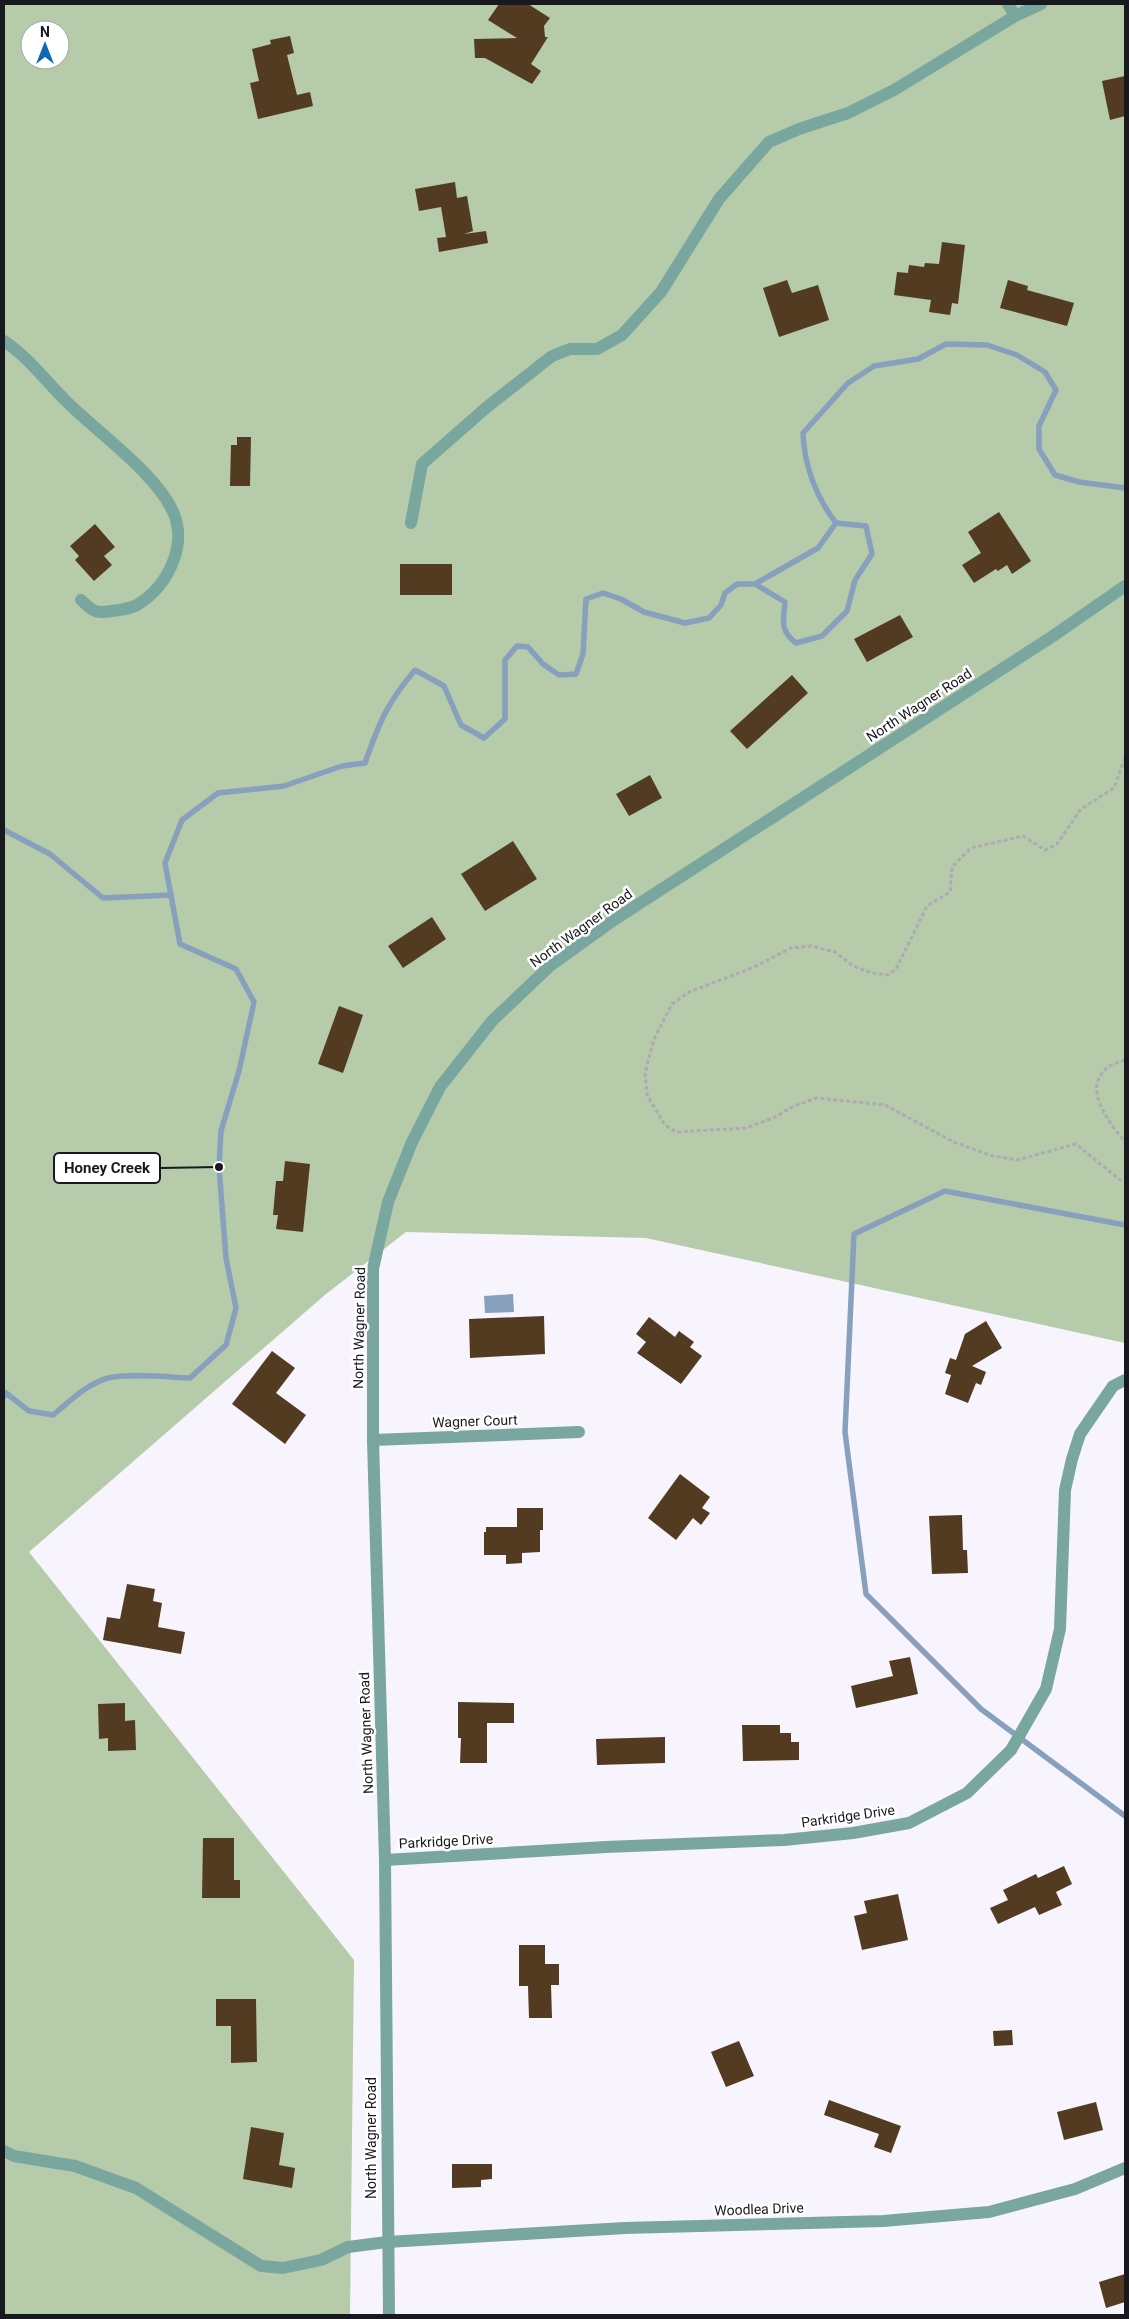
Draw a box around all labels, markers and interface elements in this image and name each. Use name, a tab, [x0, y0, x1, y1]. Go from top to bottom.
north arrow	[20, 20, 70, 70]
text: N	[40, 24, 50, 40]
street label: North Wagner Road	[863, 665, 975, 745]
street label: North Wagner Road	[527, 886, 635, 970]
callout: Honey Creek	[54, 1153, 160, 1183]
text: Honey Creek	[64, 1159, 151, 1177]
street label: North Wagner Road	[350, 1267, 368, 1389]
street label: Wagner Court	[432, 1411, 518, 1430]
street label: North Wagner Road	[356, 1672, 376, 1794]
street label: Parkridge Drive	[800, 1802, 896, 1830]
street label: Parkridge Drive	[398, 1831, 494, 1851]
street label: North Wagner Road	[363, 2077, 379, 2199]
street label: Woodlea Drive	[714, 2199, 804, 2219]

